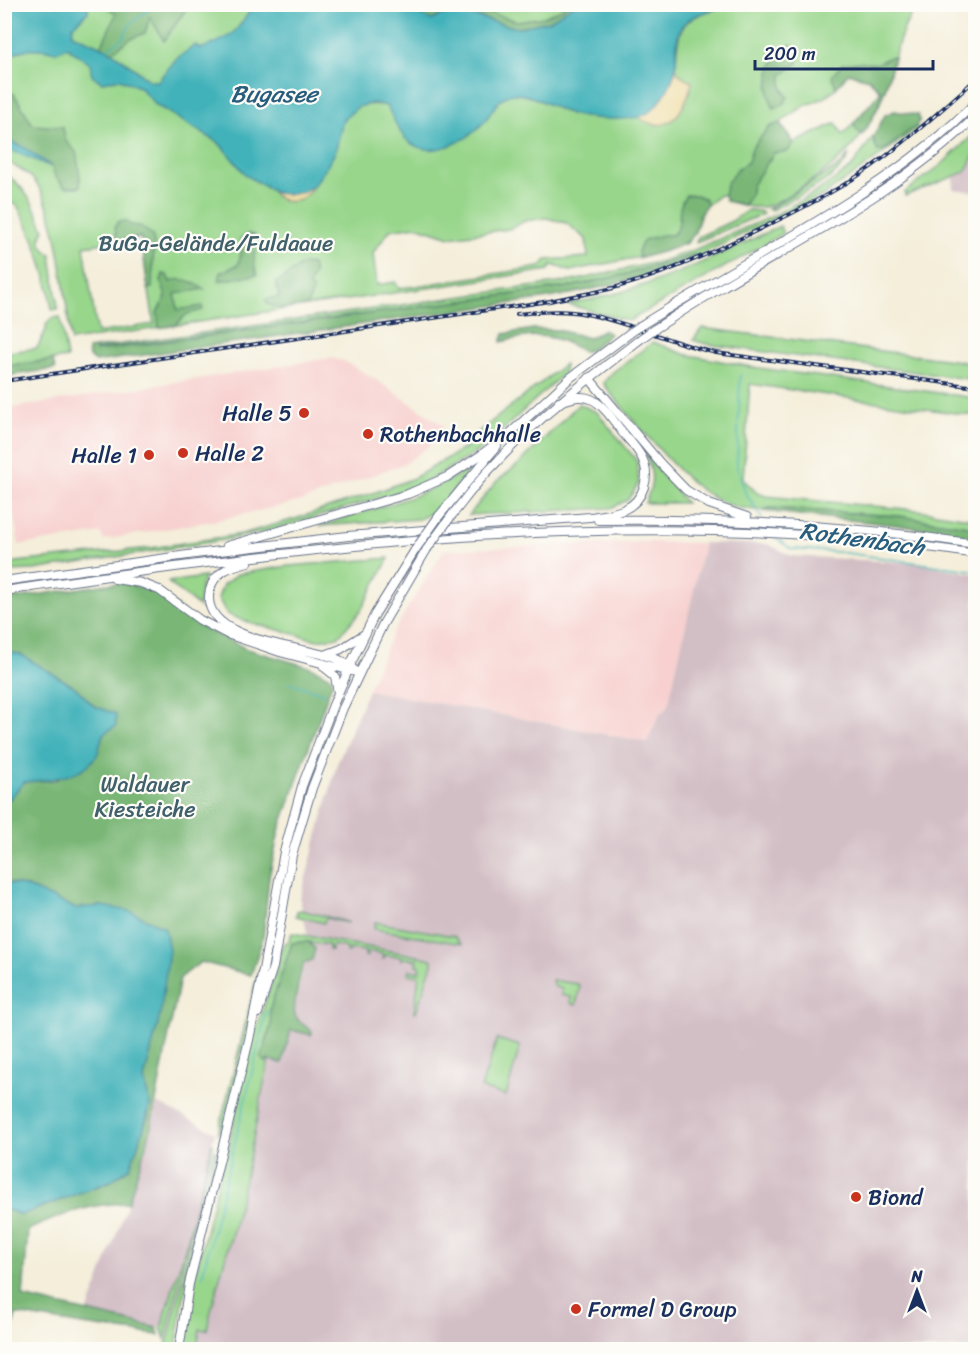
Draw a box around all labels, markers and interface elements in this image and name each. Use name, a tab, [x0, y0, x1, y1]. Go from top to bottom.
scale bar	[755, 33, 934, 71]
text: 200 m	[764, 38, 816, 70]
water label: Bugasee	[230, 73, 320, 115]
park label: BuGa-Gelände/Fuldaaue	[99, 224, 333, 263]
place label: Halle 5	[222, 394, 292, 433]
marker: Halle 5	[297, 406, 311, 420]
place label: Rothenbachhalle	[380, 415, 541, 454]
marker: Rothenbachhalle	[361, 427, 375, 441]
place label: Halle 2	[195, 434, 264, 473]
place label: Halle 1	[71, 436, 137, 475]
marker: Halle 2	[176, 446, 190, 460]
marker: Halle 1	[142, 448, 156, 462]
water label: Rothenbach	[797, 510, 929, 569]
park label: Waldauer Kiesteiche	[95, 765, 195, 829]
place label: Biond	[868, 1178, 924, 1217]
marker: Biond	[849, 1190, 863, 1204]
north arrow	[887, 1261, 947, 1321]
text: N	[910, 1262, 923, 1291]
place label: Formel D Group	[588, 1290, 737, 1329]
marker: Formel D Group	[569, 1302, 583, 1316]

